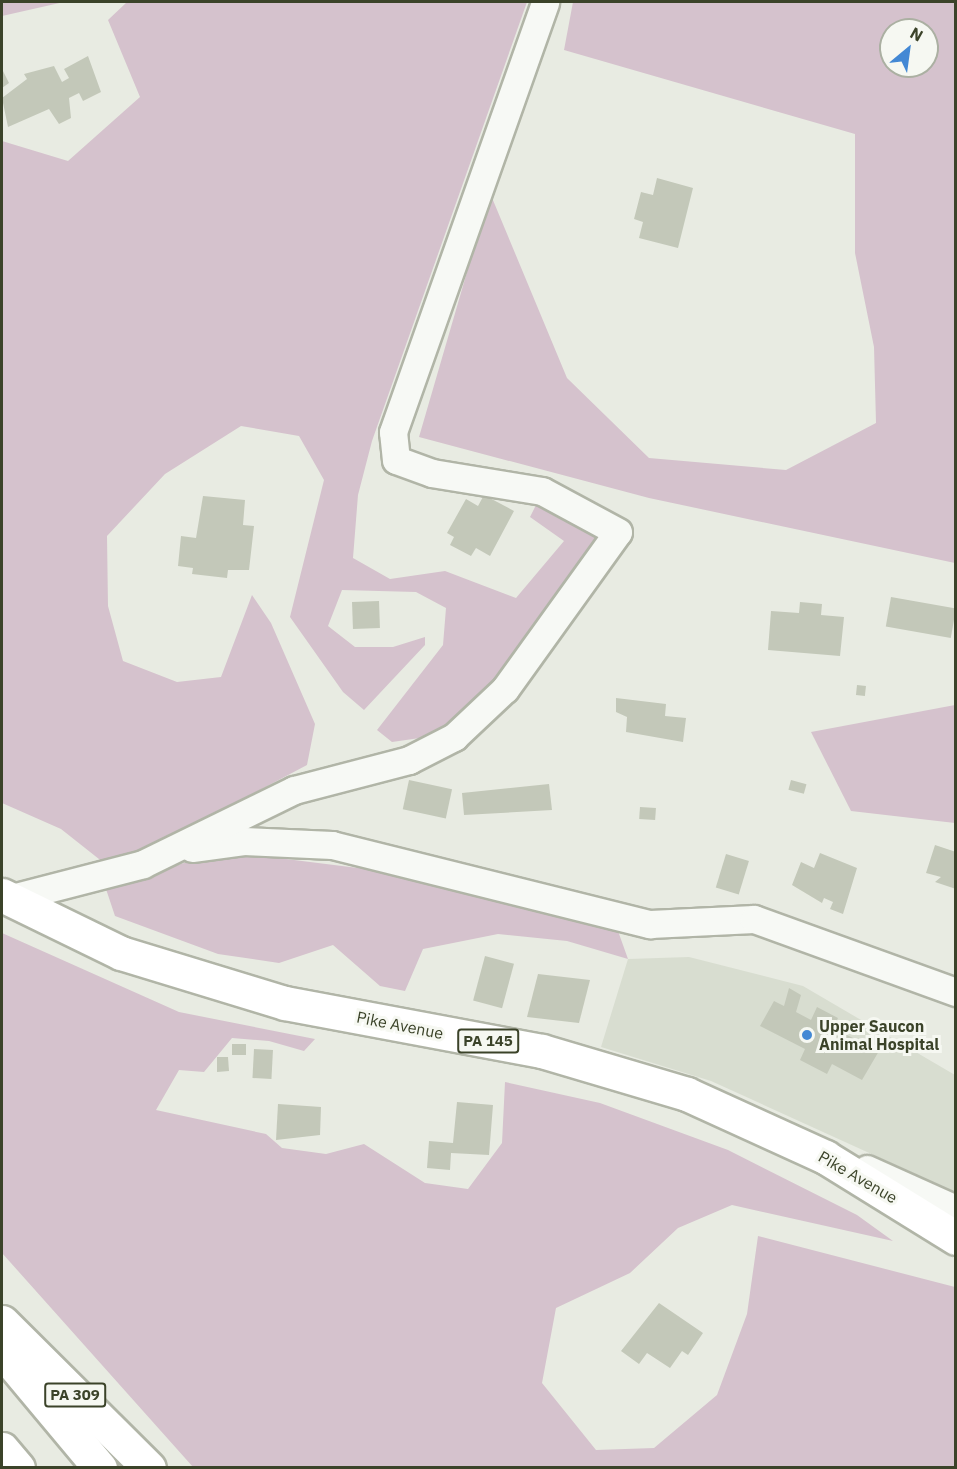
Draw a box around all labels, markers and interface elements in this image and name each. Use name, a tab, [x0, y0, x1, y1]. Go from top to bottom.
north arrow	[879, 18, 939, 78]
text: N	[907, 22, 927, 46]
street label: Pike Avenue	[355, 1007, 445, 1043]
place label: Upper Saucon Animal Hospital	[819, 1016, 939, 1054]
marker: Upper Saucon Animal Hospital	[800, 1028, 814, 1042]
road number: PA 145	[456, 1029, 520, 1053]
street label: Pike Avenue	[815, 1147, 901, 1207]
road number: PA 309	[44, 1383, 106, 1407]

